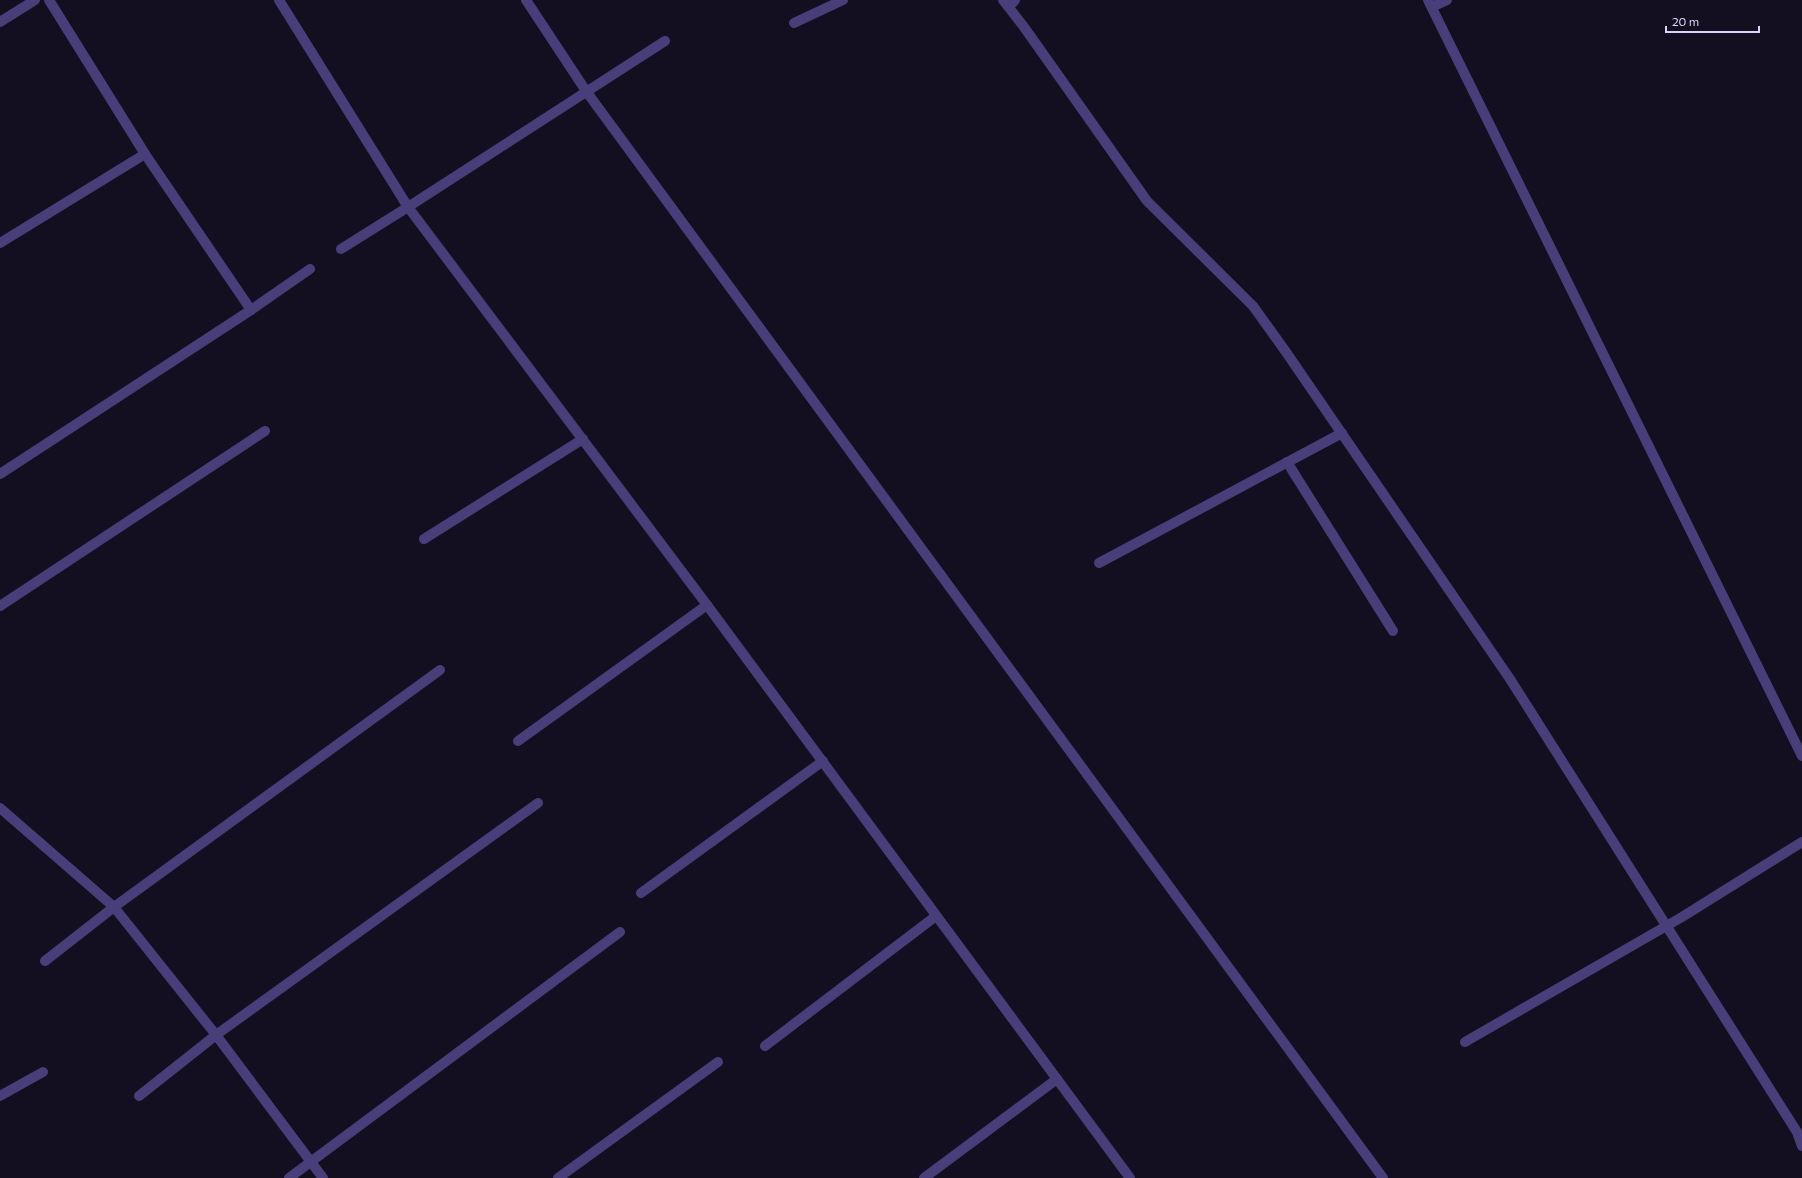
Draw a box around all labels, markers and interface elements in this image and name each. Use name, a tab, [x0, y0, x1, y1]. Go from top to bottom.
scale bar	[1666, 8, 1759, 34]
text: 20 m	[1672, 14, 1699, 28]

